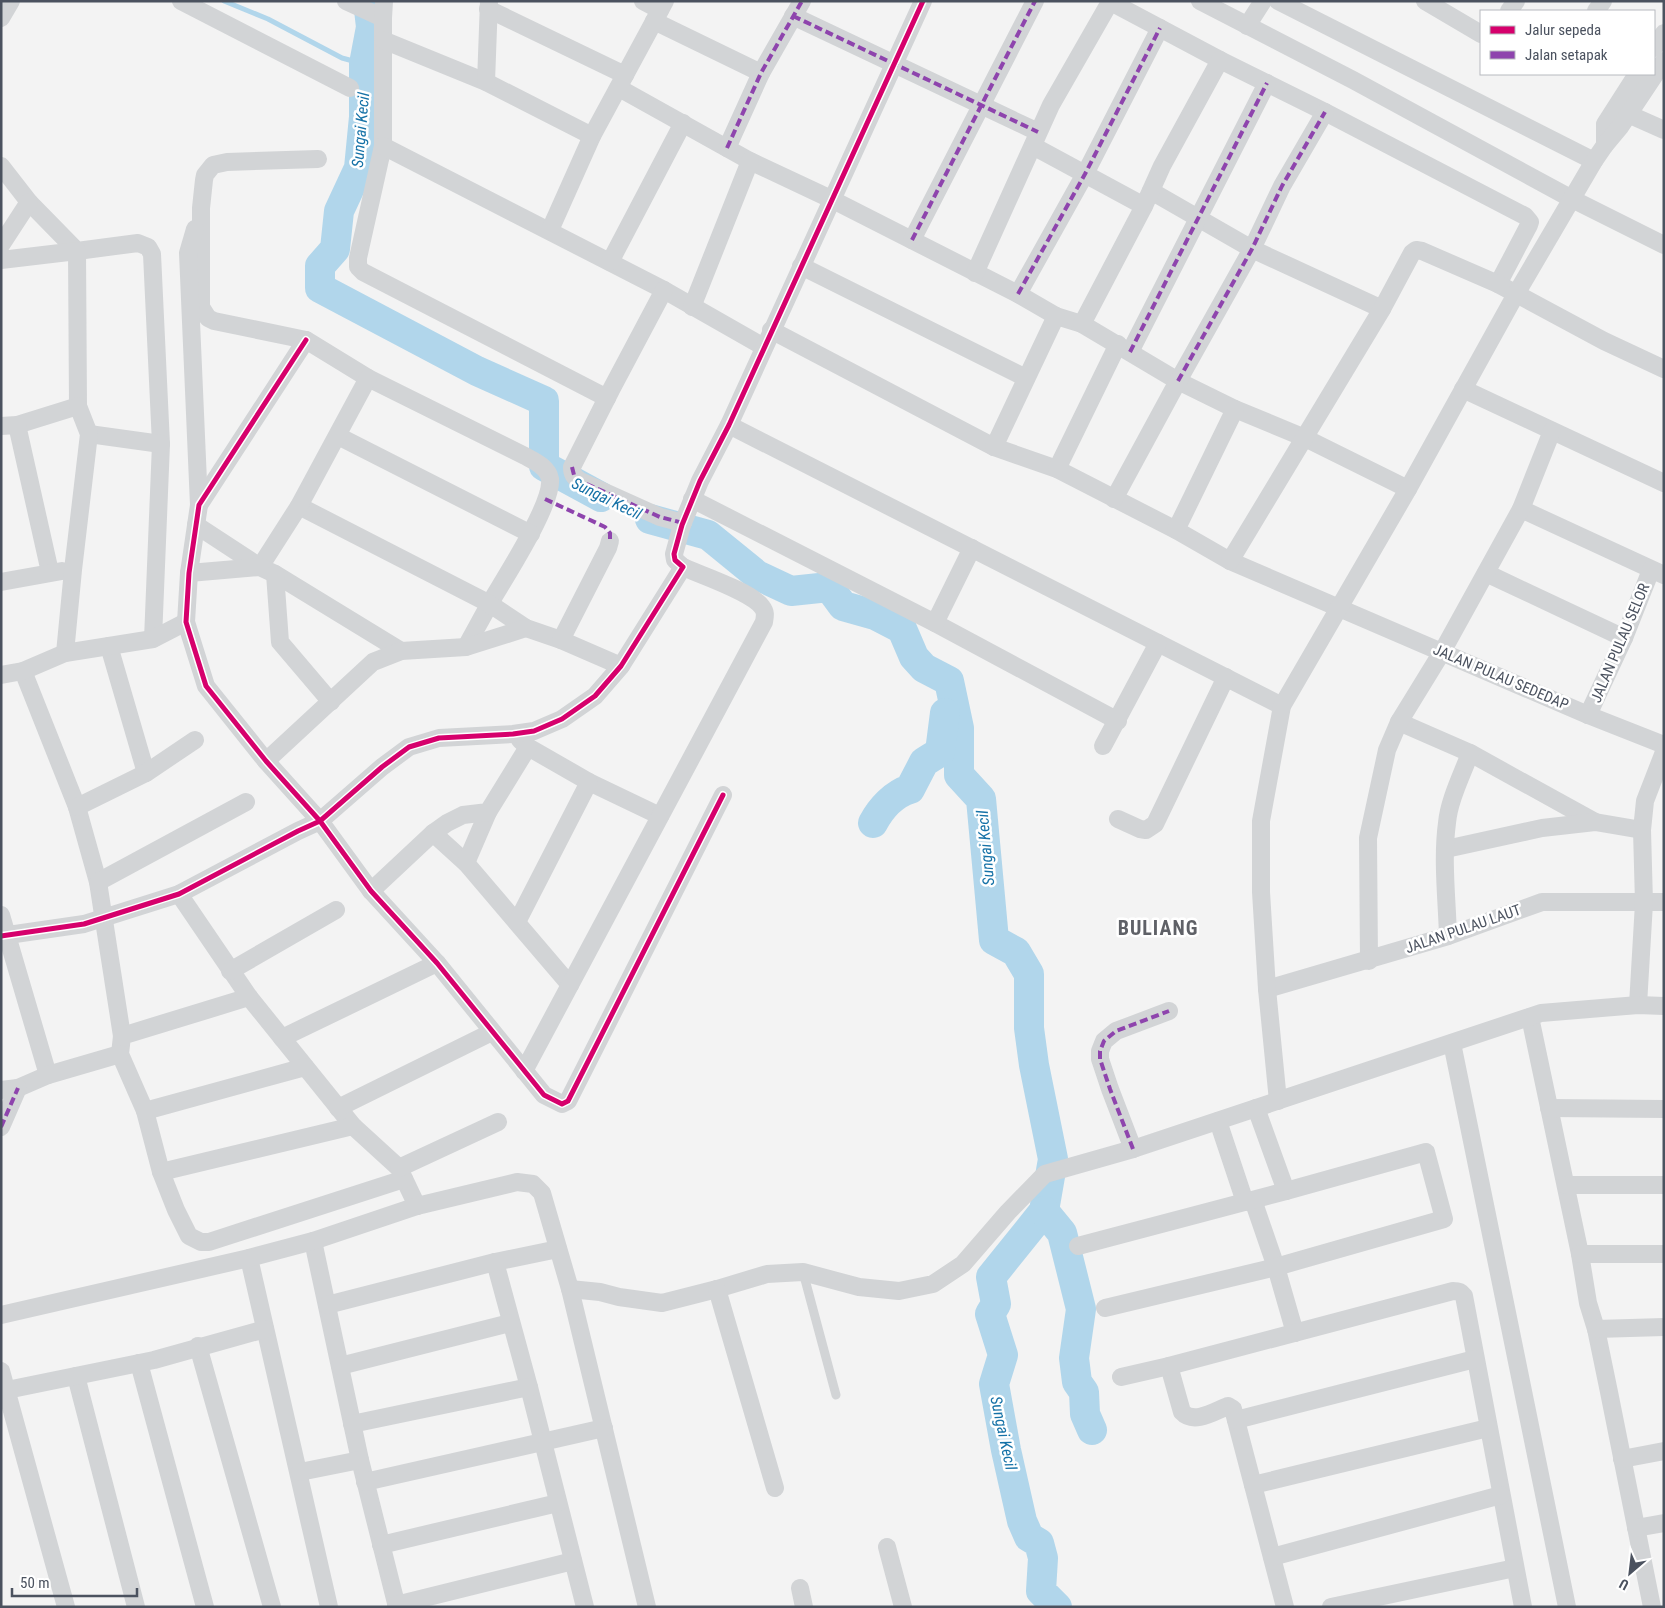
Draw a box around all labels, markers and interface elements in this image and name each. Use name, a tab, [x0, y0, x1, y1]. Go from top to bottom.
legend	[1480, 10, 1655, 75]
text: Jalur sepeda	[1525, 21, 1601, 39]
text: Jalan setapak	[1525, 46, 1608, 64]
water label: Sungai Kecil	[348, 91, 373, 168]
water label: Sungai Kecil	[569, 473, 645, 524]
street label: JALAN PULAU SELOR	[1587, 581, 1653, 705]
street label: JALAN PULAU SEDEDAP	[1431, 640, 1571, 714]
water label: Sungai Kecil	[973, 809, 998, 886]
street label: JALAN PULAU LAUT	[1403, 901, 1523, 957]
district label: BULIANG	[1118, 916, 1198, 940]
water label: Sungai Kecil	[986, 1394, 1021, 1472]
north arrow	[1605, 1548, 1655, 1598]
scale bar	[12, 1566, 138, 1598]
text: 50 m	[20, 1574, 50, 1592]
text: U	[1617, 1576, 1631, 1593]

